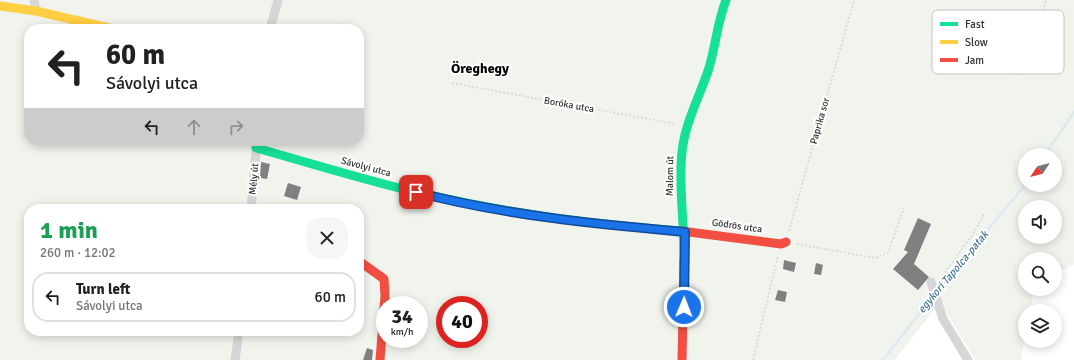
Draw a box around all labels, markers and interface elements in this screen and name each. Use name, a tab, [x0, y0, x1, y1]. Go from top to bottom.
legend	[932, 10, 1064, 74]
text: Fast	[965, 18, 985, 31]
text: Slow	[965, 36, 988, 49]
text: 60 m	[106, 38, 165, 72]
icon: left	[40, 40, 92, 92]
text: Jam	[965, 54, 984, 67]
district label: Öreghegy	[451, 60, 509, 77]
text: Sávolyi utca	[106, 72, 198, 94]
street label: Boróka utca	[543, 95, 595, 115]
street label: Paprika sor	[808, 96, 832, 146]
icon: left	[141, 116, 163, 138]
icon: ahead	[183, 116, 205, 138]
icon: right	[225, 116, 247, 138]
north arrow	[1018, 148, 1062, 192]
map controls	[1018, 148, 1062, 348]
street label: Sávolyi utca	[340, 155, 392, 179]
street label: Malom út	[664, 155, 676, 196]
street label: Mély út	[247, 162, 261, 195]
pin	[399, 175, 433, 209]
icon: arrive	[405, 181, 427, 203]
button: sound	[1018, 200, 1062, 244]
text: 1 min	[40, 215, 98, 245]
button: close	[306, 217, 348, 259]
street label: Gödrös utca	[711, 217, 763, 235]
water label: egykori Tapolca-patak	[915, 227, 992, 316]
text: 260 m · 12:02	[40, 245, 116, 261]
button: search	[1018, 252, 1062, 296]
text: Turn left	[76, 280, 130, 298]
icon: left	[42, 286, 64, 308]
position arrow	[663, 286, 705, 328]
text: 60 m	[315, 288, 346, 306]
speed limit sign: 40	[436, 296, 488, 348]
text: Sávolyi utca	[76, 298, 143, 314]
text: 34	[391, 304, 413, 329]
button: layers	[1018, 304, 1062, 348]
text: km/h	[391, 326, 413, 338]

